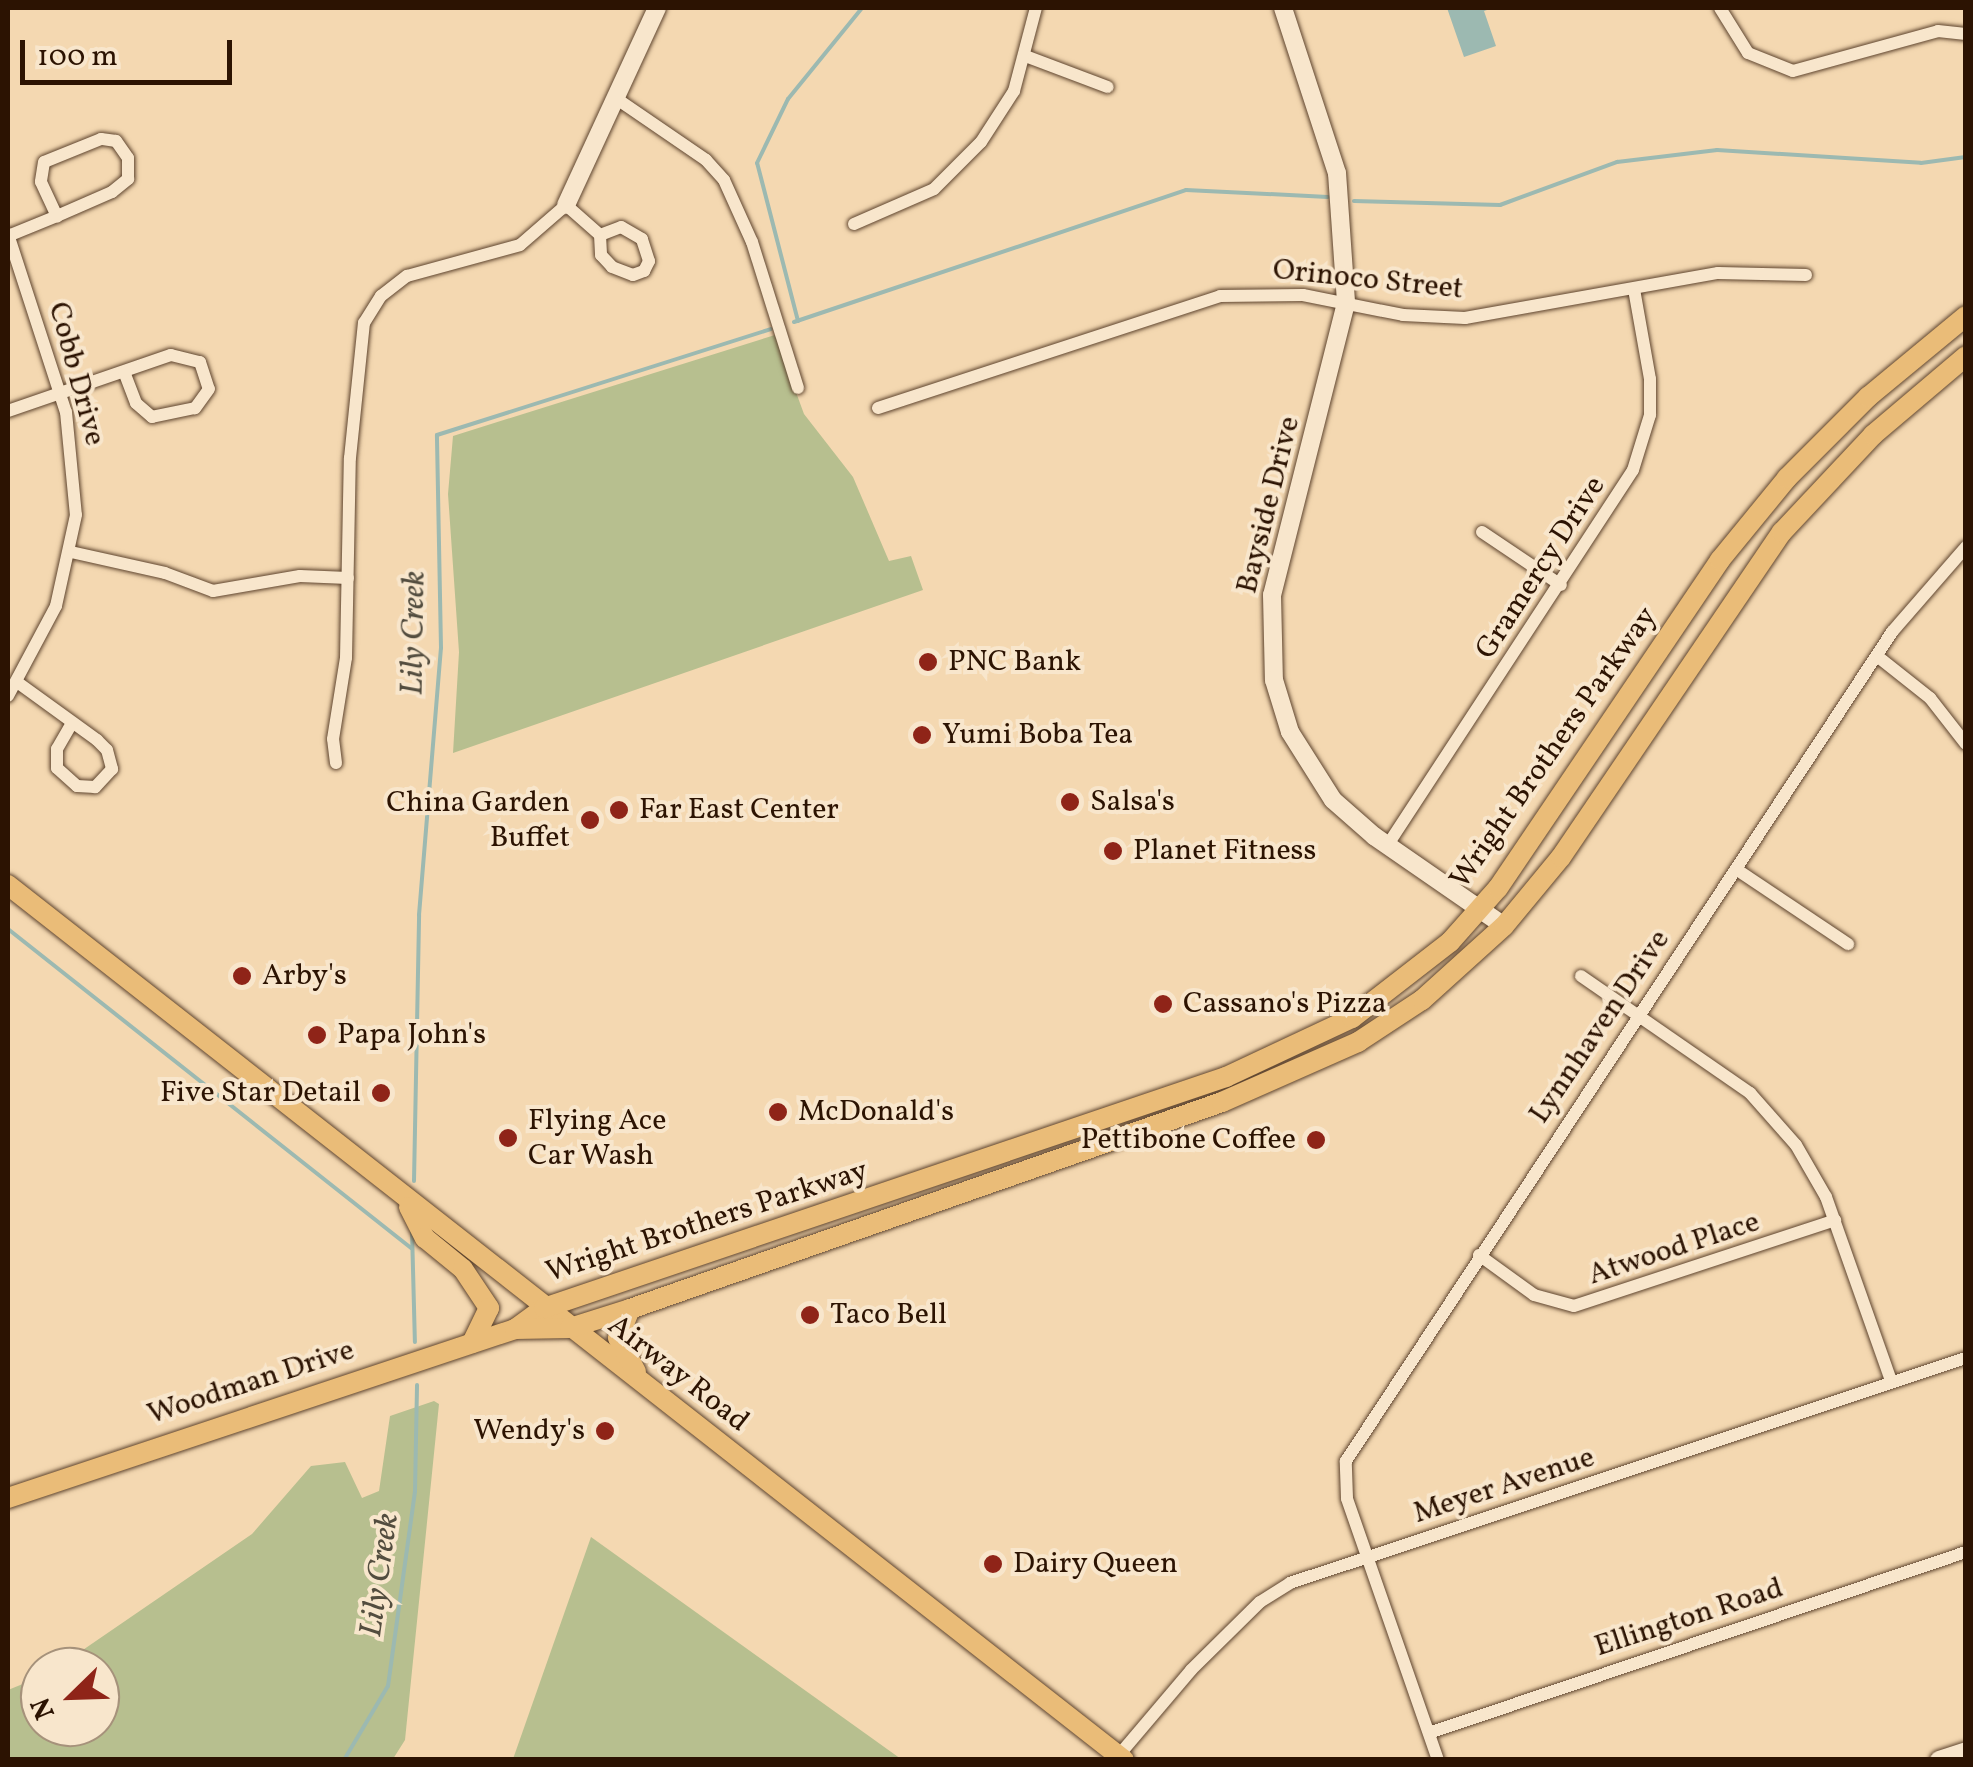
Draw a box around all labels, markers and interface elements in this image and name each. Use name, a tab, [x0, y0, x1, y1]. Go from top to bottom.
scale bar	[25, 20, 238, 82]
text: 100 m	[37, 36, 118, 78]
street label: Orinoco Street	[1271, 252, 1465, 308]
street label: Cobb Drive	[40, 298, 112, 450]
street label: Bayside Drive	[1230, 413, 1308, 597]
street label: Gramercy Drive	[1468, 469, 1614, 667]
water label: Lily Creek	[395, 570, 435, 696]
street label: Wright Brothers Parkway	[1443, 600, 1665, 896]
place label: PNC Bank	[948, 644, 1081, 680]
marker: PNC Bank	[917, 651, 939, 673]
place label: Yumi Boba Tea	[942, 717, 1134, 753]
marker: Yumi Boba Tea	[911, 724, 933, 746]
place label: Salsa's	[1090, 784, 1175, 820]
place label: China Garden Buffet	[386, 785, 570, 856]
marker: Salsa's	[1059, 791, 1081, 813]
place label: Far East Center	[639, 792, 839, 828]
marker: Far East Center	[608, 799, 630, 821]
marker: China Garden Buffet	[579, 809, 601, 831]
place label: Planet Fitness	[1133, 833, 1316, 869]
marker: Planet Fitness	[1102, 840, 1124, 862]
street label: Lynnhaven Drive	[1522, 923, 1678, 1131]
place label: Arby's	[262, 958, 347, 994]
marker: Arby's	[231, 965, 253, 987]
place label: Cassano's Pizza	[1183, 986, 1387, 1022]
marker: Cassano's Pizza	[1152, 993, 1174, 1015]
place label: Papa John's	[337, 1017, 486, 1053]
marker: Papa John's	[306, 1024, 328, 1046]
place label: Five Star Detail	[160, 1075, 361, 1111]
marker: Five Star Detail	[370, 1082, 392, 1104]
place label: McDonald's	[798, 1094, 954, 1130]
marker: McDonald's	[767, 1101, 789, 1123]
place label: Flying Ace Car Wash	[528, 1103, 666, 1174]
place label: Pettibone Coffee	[1081, 1122, 1296, 1158]
marker: Flying Ace Car Wash	[497, 1127, 519, 1149]
marker: Pettibone Coffee	[1305, 1129, 1327, 1151]
street label: Wright Brothers Parkway	[542, 1153, 872, 1291]
street label: Atwood Place	[1584, 1204, 1764, 1294]
place label: Taco Bell	[830, 1297, 947, 1333]
marker: Taco Bell	[799, 1304, 821, 1326]
street label: Airway Road	[600, 1308, 756, 1440]
street label: Woodman Drive	[143, 1333, 359, 1433]
place label: Wendy's	[473, 1413, 585, 1449]
marker: Wendy's	[594, 1420, 616, 1442]
street label: Meyer Avenue	[1409, 1440, 1599, 1532]
water label: Lily Creek	[353, 1511, 409, 1639]
place label: Dairy Queen	[1013, 1546, 1179, 1582]
marker: Dairy Queen	[982, 1553, 1004, 1575]
street label: Ellington Road	[1590, 1571, 1788, 1665]
north arrow	[20, 1647, 120, 1747]
text: N	[22, 1691, 66, 1725]

